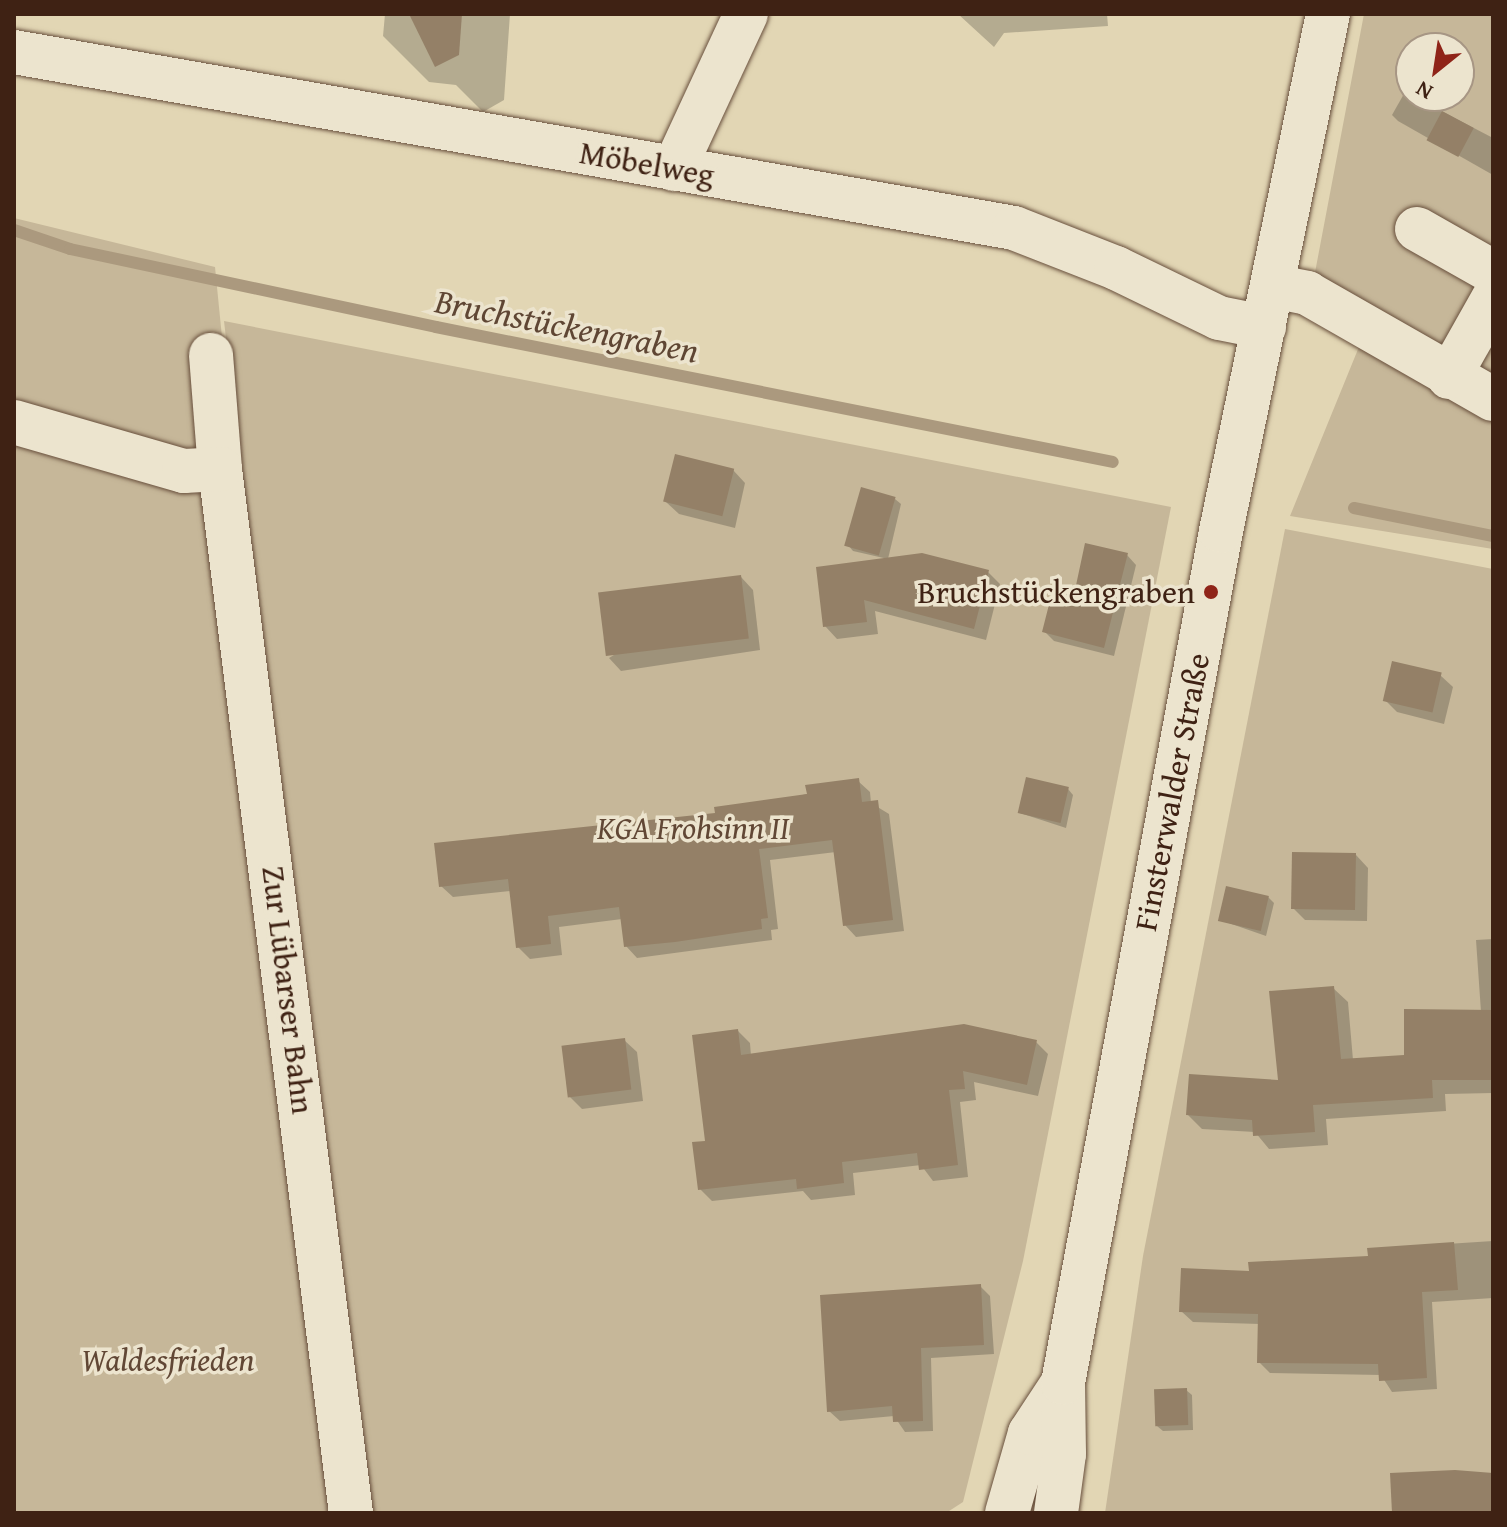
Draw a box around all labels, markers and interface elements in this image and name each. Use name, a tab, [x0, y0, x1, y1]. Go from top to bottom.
north arrow	[1395, 32, 1475, 112]
text: N	[1410, 74, 1438, 109]
street label: Möbelweg	[577, 133, 717, 195]
water label: Bruchstückengraben	[432, 279, 702, 371]
place label: Bruchstückengraben	[918, 573, 1195, 611]
marker: Bruchstückengraben	[1202, 583, 1220, 601]
street label: Finsterwalder Straße	[1126, 650, 1218, 934]
park label: KGA Frohsinn II	[597, 809, 789, 847]
street label: Zur Lübarser Bahn	[254, 864, 322, 1116]
park label: Waldesfrieden	[82, 1341, 254, 1379]

